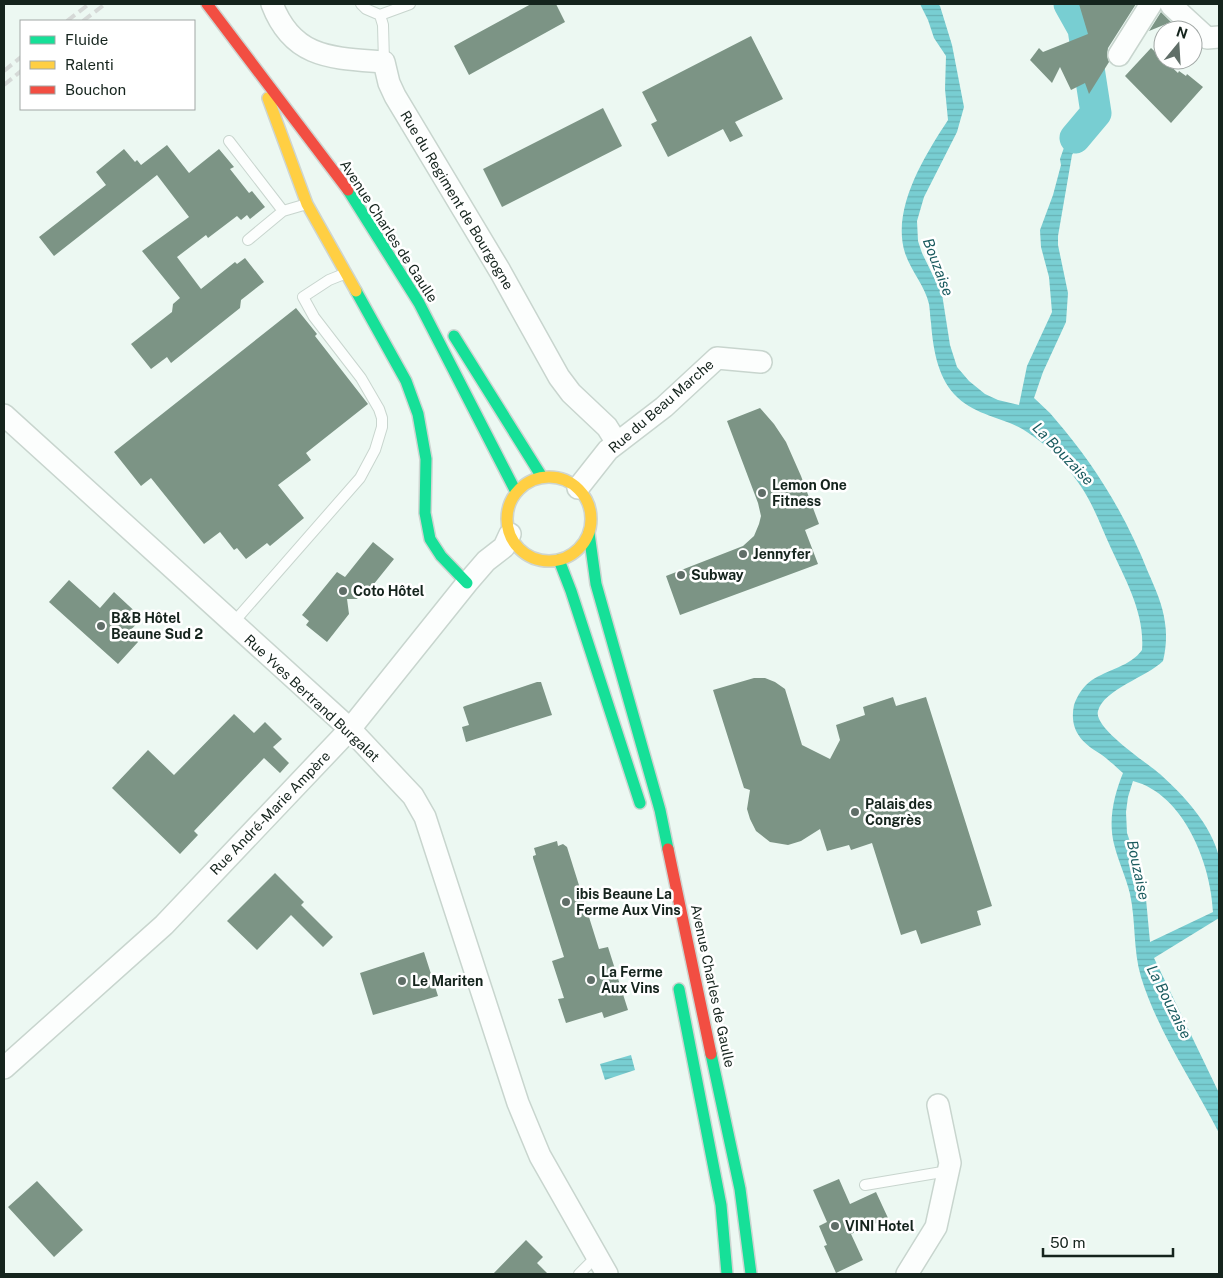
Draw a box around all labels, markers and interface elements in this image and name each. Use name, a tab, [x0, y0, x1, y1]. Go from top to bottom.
legend	[20, 20, 195, 110]
north arrow	[1153, 20, 1203, 70]
text: N	[1174, 23, 1190, 42]
text: Fluide	[65, 31, 108, 48]
text: Ralenti	[65, 56, 114, 73]
text: Bouchon	[65, 81, 126, 98]
street label: Rue du Regiment de Bourgogne	[397, 108, 517, 292]
street label: Avenue Charles de Gaulle	[337, 157, 441, 305]
water label: Bouzaise	[920, 236, 957, 298]
street label: Rue du Beau Marche	[605, 356, 717, 456]
water label: La Bouzaise	[1029, 419, 1097, 488]
place label: Lemon One Fitness	[772, 477, 847, 509]
marker: Lemon One Fitness	[756, 487, 768, 499]
place label: Jennyfer	[753, 546, 811, 562]
marker: Jennyfer	[737, 548, 749, 560]
place label: Subway	[691, 567, 744, 583]
marker: Subway	[675, 569, 687, 581]
place label: Coto Hôtel	[353, 583, 425, 599]
marker: Coto Hôtel	[337, 585, 349, 597]
place label: B&B Hôtel Beaune Sud 2	[111, 610, 203, 642]
marker: B&B Hôtel Beaune Sud 2	[95, 620, 107, 632]
street label: Rue Yves Bertrand Burgalat	[241, 631, 383, 765]
street label: Rue André-Marie Ampère	[207, 748, 333, 878]
place label: Palais des Congrès	[865, 796, 932, 828]
marker: Palais des Congrès	[849, 806, 861, 818]
water label: Bouzaise	[1124, 839, 1153, 901]
place label: ibis Beaune La Ferme Aux Vins	[576, 886, 681, 918]
marker: ibis Beaune La Ferme Aux Vins	[560, 896, 572, 908]
street label: Avenue Charles de Gaulle	[688, 903, 738, 1069]
water label: La Bouzaise	[1144, 962, 1195, 1041]
place label: La Ferme Aux Vins	[601, 964, 663, 996]
place label: Le Mariten	[412, 973, 483, 989]
marker: La Ferme Aux Vins	[585, 974, 597, 986]
marker: Le Mariten	[396, 975, 408, 987]
place label: VINI Hotel	[845, 1218, 915, 1234]
marker: VINI Hotel	[829, 1220, 841, 1232]
scale bar	[1043, 1226, 1173, 1258]
text: 50 m	[1050, 1234, 1085, 1251]

